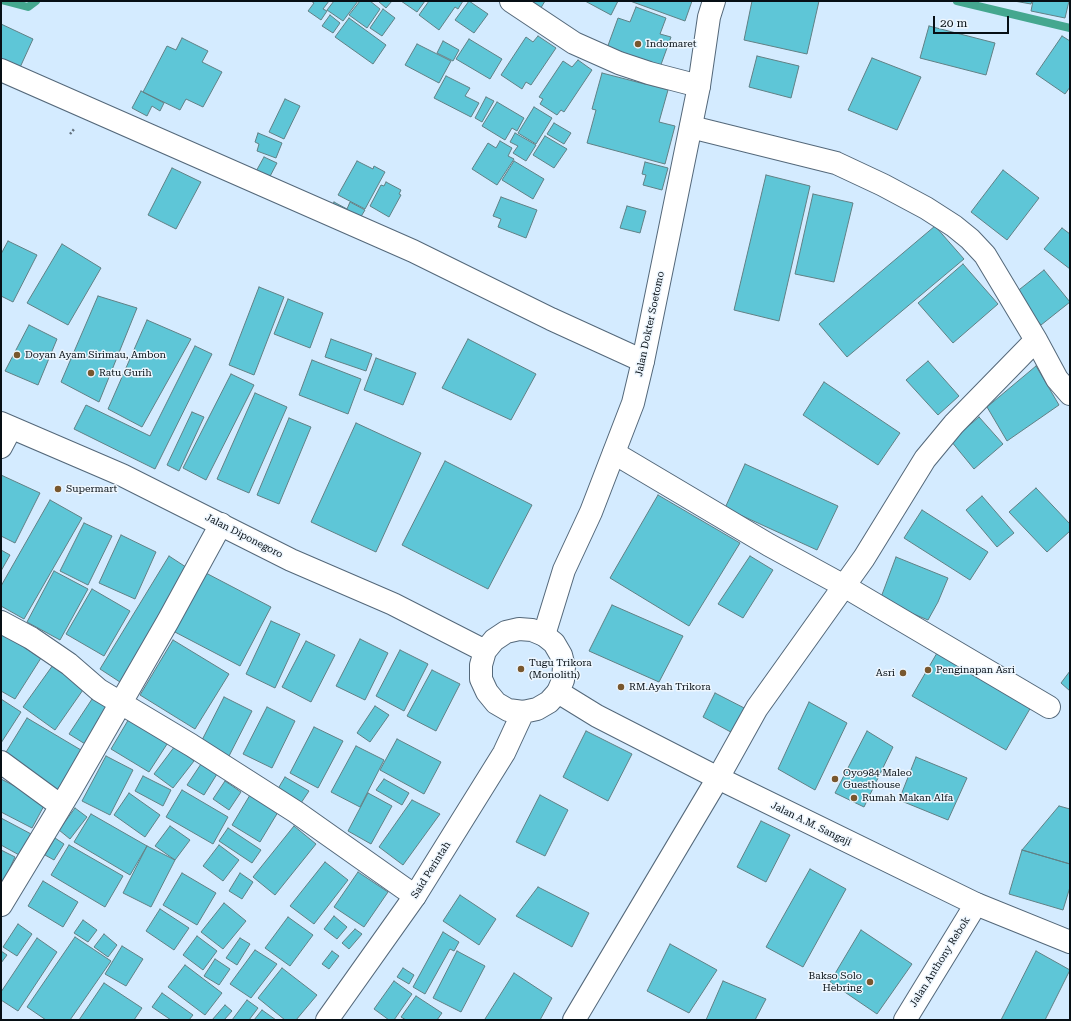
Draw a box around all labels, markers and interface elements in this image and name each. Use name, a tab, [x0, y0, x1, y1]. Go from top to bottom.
scale bar	[935, 8, 1011, 34]
text: 20 m	[940, 16, 967, 30]
place label: Indomaret	[646, 38, 697, 50]
marker: Indomaret	[633, 39, 643, 49]
street label: Jalan Dokter Soetomo	[633, 270, 667, 378]
place label: Doyan Ayam Sirimau, Ambon	[25, 349, 166, 361]
marker: Doyan Ayam Sirimau, Ambon	[12, 350, 22, 360]
place label: Ratu Gurih	[99, 367, 152, 379]
marker: Ratu Gurih	[86, 368, 96, 378]
place label: Supermart	[66, 483, 117, 495]
marker: Supermart	[53, 484, 63, 494]
street label: Jalan Diponegoro	[203, 511, 285, 561]
place label: Tugu Trikora (Monolith)	[529, 657, 592, 680]
marker: Tugu Trikora (Monolith)	[516, 664, 526, 674]
place label: Penginapan Asri	[936, 664, 1015, 676]
marker: Penginapan Asri	[923, 665, 933, 675]
place label: Asri	[876, 667, 895, 679]
marker: Asri	[898, 668, 908, 678]
place label: RM.Ayah Trikora	[629, 681, 711, 693]
marker: RM.Ayah Trikora	[616, 682, 626, 692]
place label: Oyo984 Maleo Guesthouse	[843, 767, 912, 790]
marker: Oyo984 Maleo Guesthouse	[830, 774, 840, 784]
place label: Rumah Makan Alfa	[862, 792, 953, 804]
marker: Rumah Makan Alfa	[849, 793, 859, 803]
street label: Jalan A.M. Sangaji	[769, 799, 853, 849]
street label: Said Perintah	[409, 839, 453, 901]
street label: Jalan Anthony Rebok	[907, 915, 973, 1009]
place label: Bakso Solo Hebring	[809, 970, 862, 994]
marker: Bakso Solo Hebring	[865, 977, 875, 987]

